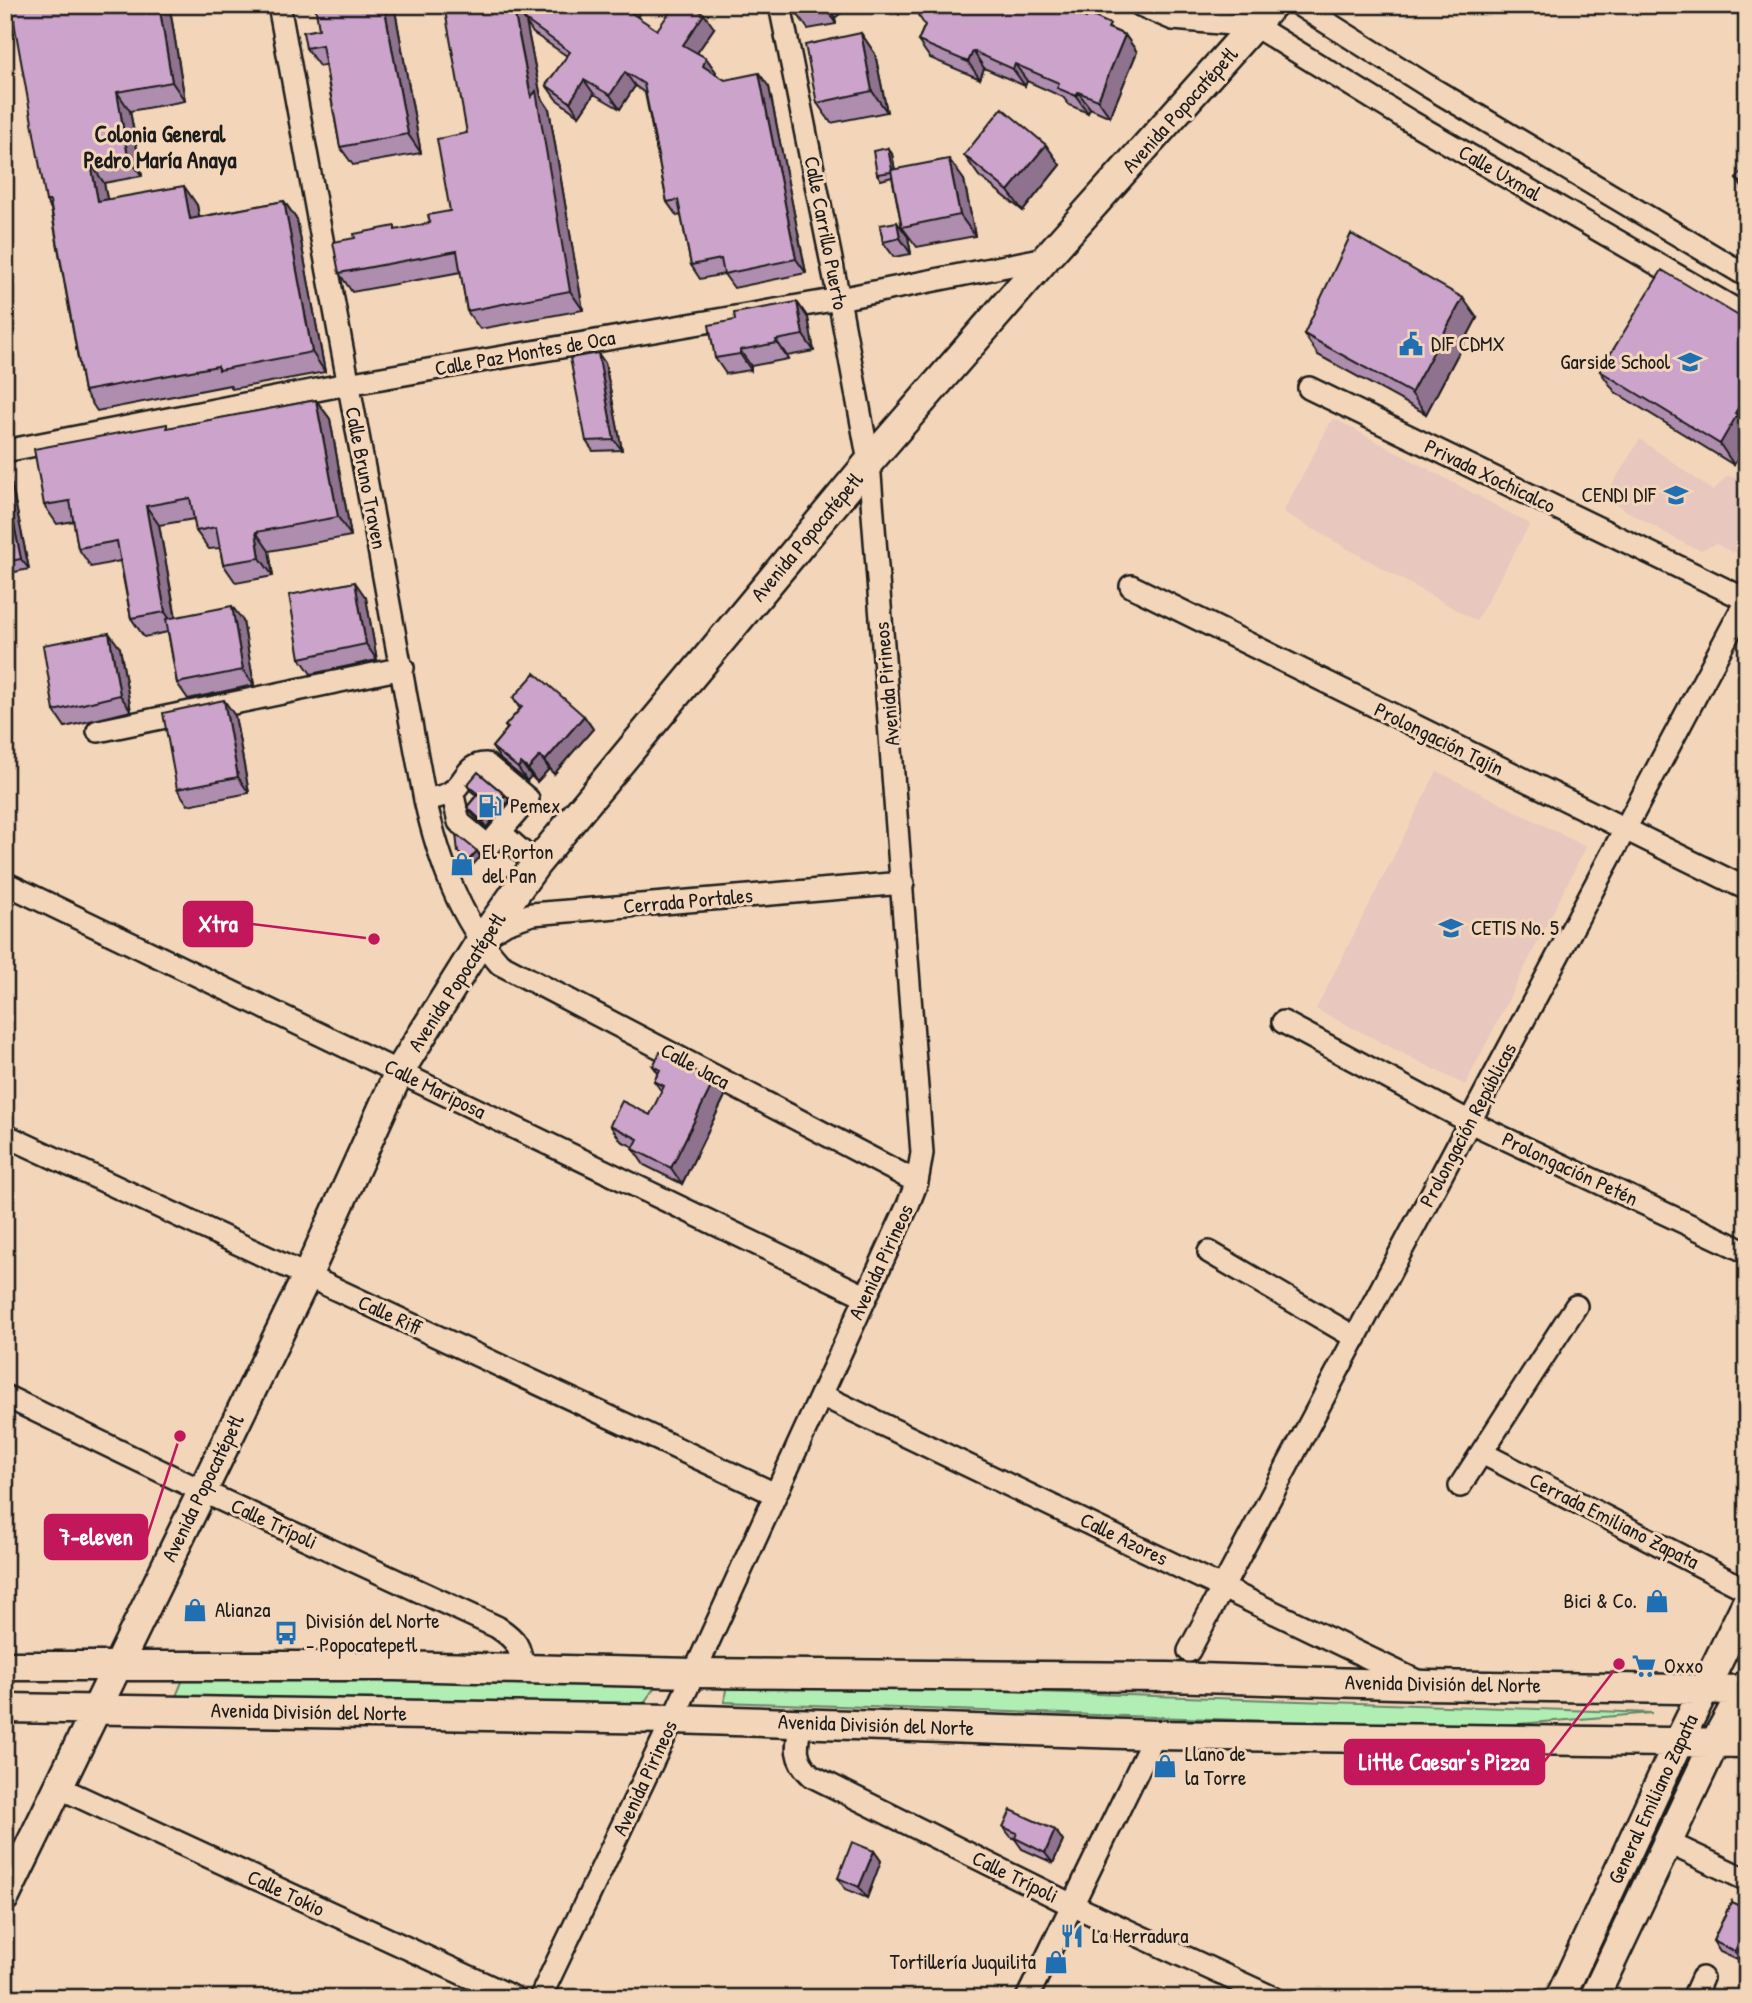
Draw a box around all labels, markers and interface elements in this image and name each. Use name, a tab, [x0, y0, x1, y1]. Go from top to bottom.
street label: Avenida Popocatépetl	[1115, 40, 1244, 179]
district label: Colonia General Pedro María Anaya	[84, 118, 237, 176]
street label: Calle Uxmal	[1454, 137, 1547, 208]
street label: Calle Carrillo Puerto	[797, 154, 856, 312]
street label: Calle Paz Montes de Oca	[433, 322, 617, 383]
place label: DIF CDMX	[1431, 329, 1506, 358]
public building icon: DIF CDMX	[1397, 330, 1425, 358]
place label: Garside School	[1560, 347, 1670, 376]
school or university icon: Garside School	[1676, 348, 1704, 376]
street label: Calle Bruno Traven	[338, 404, 394, 551]
street label: Privada Xochicalco	[1420, 431, 1560, 520]
street label: Avenida Popocatépetl	[744, 466, 870, 608]
place label: CENDI DIF	[1582, 480, 1657, 509]
school or university icon: CENDI DIF	[1662, 481, 1690, 509]
street label: Avenida Pirineos	[867, 621, 906, 747]
street label: Prolongación Tajín	[1370, 695, 1509, 782]
place label: Pemex	[510, 791, 561, 820]
fuel station icon: Pemex	[476, 792, 504, 820]
place label: El Porton del Pan	[482, 837, 554, 890]
shop icon: El Porton del Pan	[448, 850, 476, 878]
street label: Cerrada Portales	[622, 880, 754, 921]
callout: Xtra	[184, 902, 252, 946]
street label: Avenida Popocatépetl	[401, 906, 513, 1057]
text: Xtra	[198, 908, 238, 939]
place label: CETIS No. 5	[1471, 913, 1559, 942]
school or university icon: CETIS No. 5	[1437, 914, 1465, 942]
street label: Calle Jaca	[656, 1035, 735, 1096]
street label: Prolongación Repúblicas	[1412, 1038, 1523, 1212]
street label: Calle Mariposa	[380, 1052, 491, 1126]
street label: Prolongación Petén	[1497, 1124, 1643, 1213]
street label: Avenida Pirineos	[841, 1199, 920, 1324]
street label: Calle Riff	[354, 1287, 427, 1342]
street label: Avenida Popocatépetl	[154, 1409, 251, 1566]
street label: Cerrada Emiliano Zapata	[1524, 1465, 1704, 1576]
street label: Calle Trípoli	[226, 1491, 322, 1556]
street label: Calle Azores	[1076, 1505, 1173, 1572]
callout: 7-eleven	[45, 1515, 147, 1559]
text: 7-eleven	[58, 1521, 133, 1552]
place label: Bici & Co.	[1564, 1586, 1637, 1615]
shop icon: Bici & Co.	[1643, 1587, 1671, 1615]
place label: Alianza	[215, 1595, 270, 1624]
shop icon: Alianza	[181, 1596, 209, 1624]
place label: División del Norte - Popocatepetl	[306, 1606, 440, 1659]
bus stop icon: División del Norte - Popocatepetl	[272, 1619, 300, 1647]
place label: Oxxo	[1664, 1651, 1703, 1680]
supermarket icon: Oxxo	[1630, 1652, 1658, 1680]
street label: Avenida División del Norte	[1345, 1667, 1541, 1700]
street label: Avenida División del Norte	[211, 1695, 407, 1728]
street label: Avenida División del Norte	[778, 1707, 975, 1742]
street label: General Emiliano Zapata	[1600, 1709, 1705, 1888]
street label: Avenida Pirineos	[605, 1715, 684, 1840]
place label: Llano de la Torre	[1185, 1739, 1246, 1792]
callout: Little Caesar's Pizza	[1345, 1740, 1544, 1784]
text: Little Caesar's Pizza	[1359, 1746, 1529, 1777]
shop icon: Llano de la Torre	[1151, 1752, 1179, 1780]
street label: Calle Trípoli	[967, 1843, 1063, 1910]
street label: Calle Tokio	[243, 1862, 330, 1923]
place label: La Herradura	[1092, 1921, 1188, 1950]
restaurant icon: La Herradura	[1058, 1922, 1086, 1950]
place label: Tortillería Juquilita	[890, 1947, 1036, 1976]
shop icon: Tortillería Juquilita	[1042, 1948, 1070, 1976]

